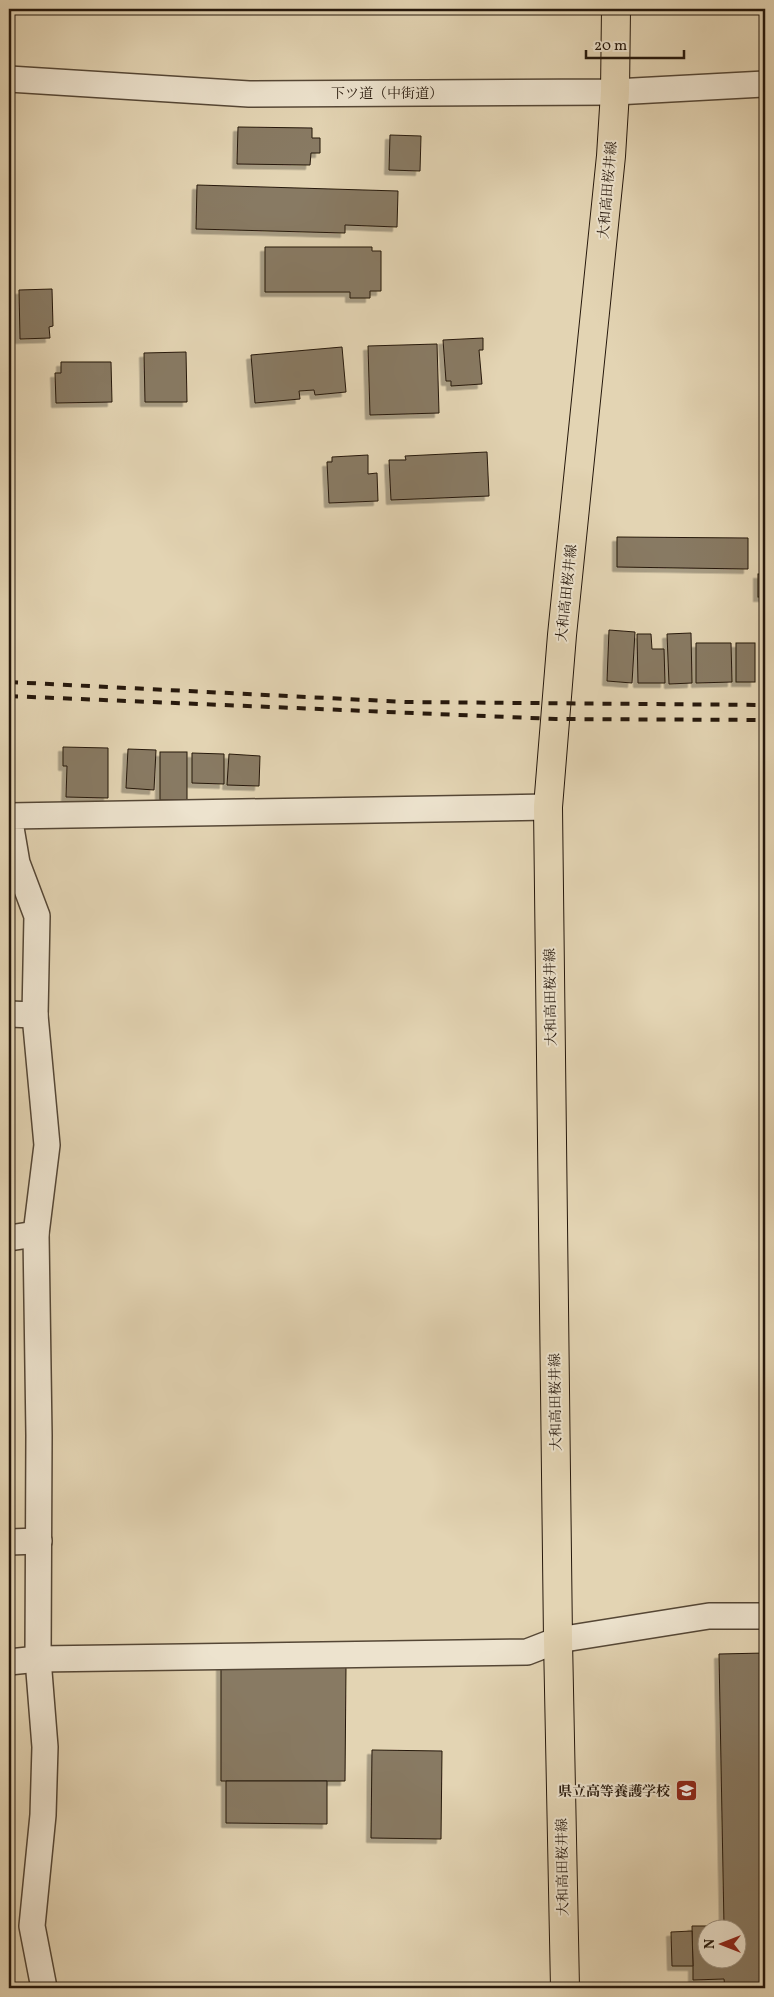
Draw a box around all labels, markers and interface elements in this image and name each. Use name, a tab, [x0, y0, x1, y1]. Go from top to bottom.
scale bar	[586, 28, 684, 60]
text: 20 m	[594, 36, 627, 57]
street label: 下ツ道（中街道）	[331, 85, 443, 104]
street label: 大和高田桜井線	[595, 140, 622, 240]
street label: 大和高田桜井線	[553, 543, 582, 643]
street label: 大和高田桜井線	[541, 948, 562, 1046]
street label: 大和高田桜井線	[546, 1353, 567, 1451]
school or university icon: 県立高等養護学校	[674, 1779, 698, 1803]
place label: 県立高等養護学校	[558, 1783, 670, 1802]
street label: 大和高田桜井線	[553, 1818, 574, 1916]
north arrow	[696, 1920, 746, 1970]
text: N	[701, 1939, 720, 1949]

